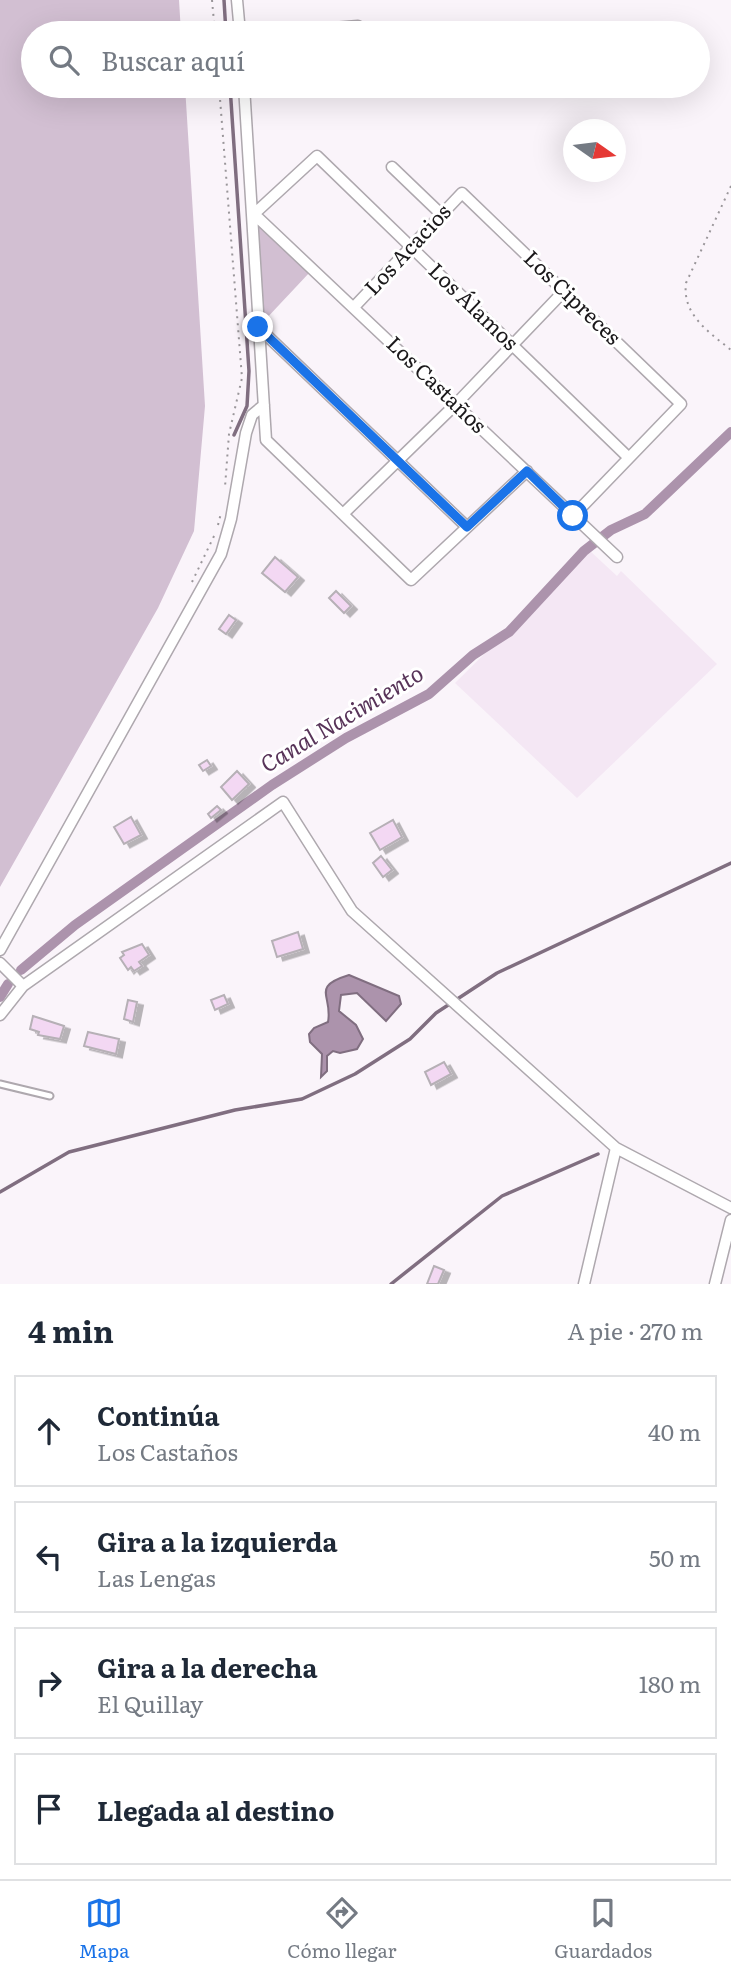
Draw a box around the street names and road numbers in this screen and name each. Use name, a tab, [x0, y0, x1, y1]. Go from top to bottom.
street label: Los Acacios	[356, 196, 457, 301]
street label: Los Cipreces	[518, 242, 629, 351]
street label: Los Álamos	[423, 254, 527, 356]
street label: Los Castaños	[381, 327, 495, 439]

